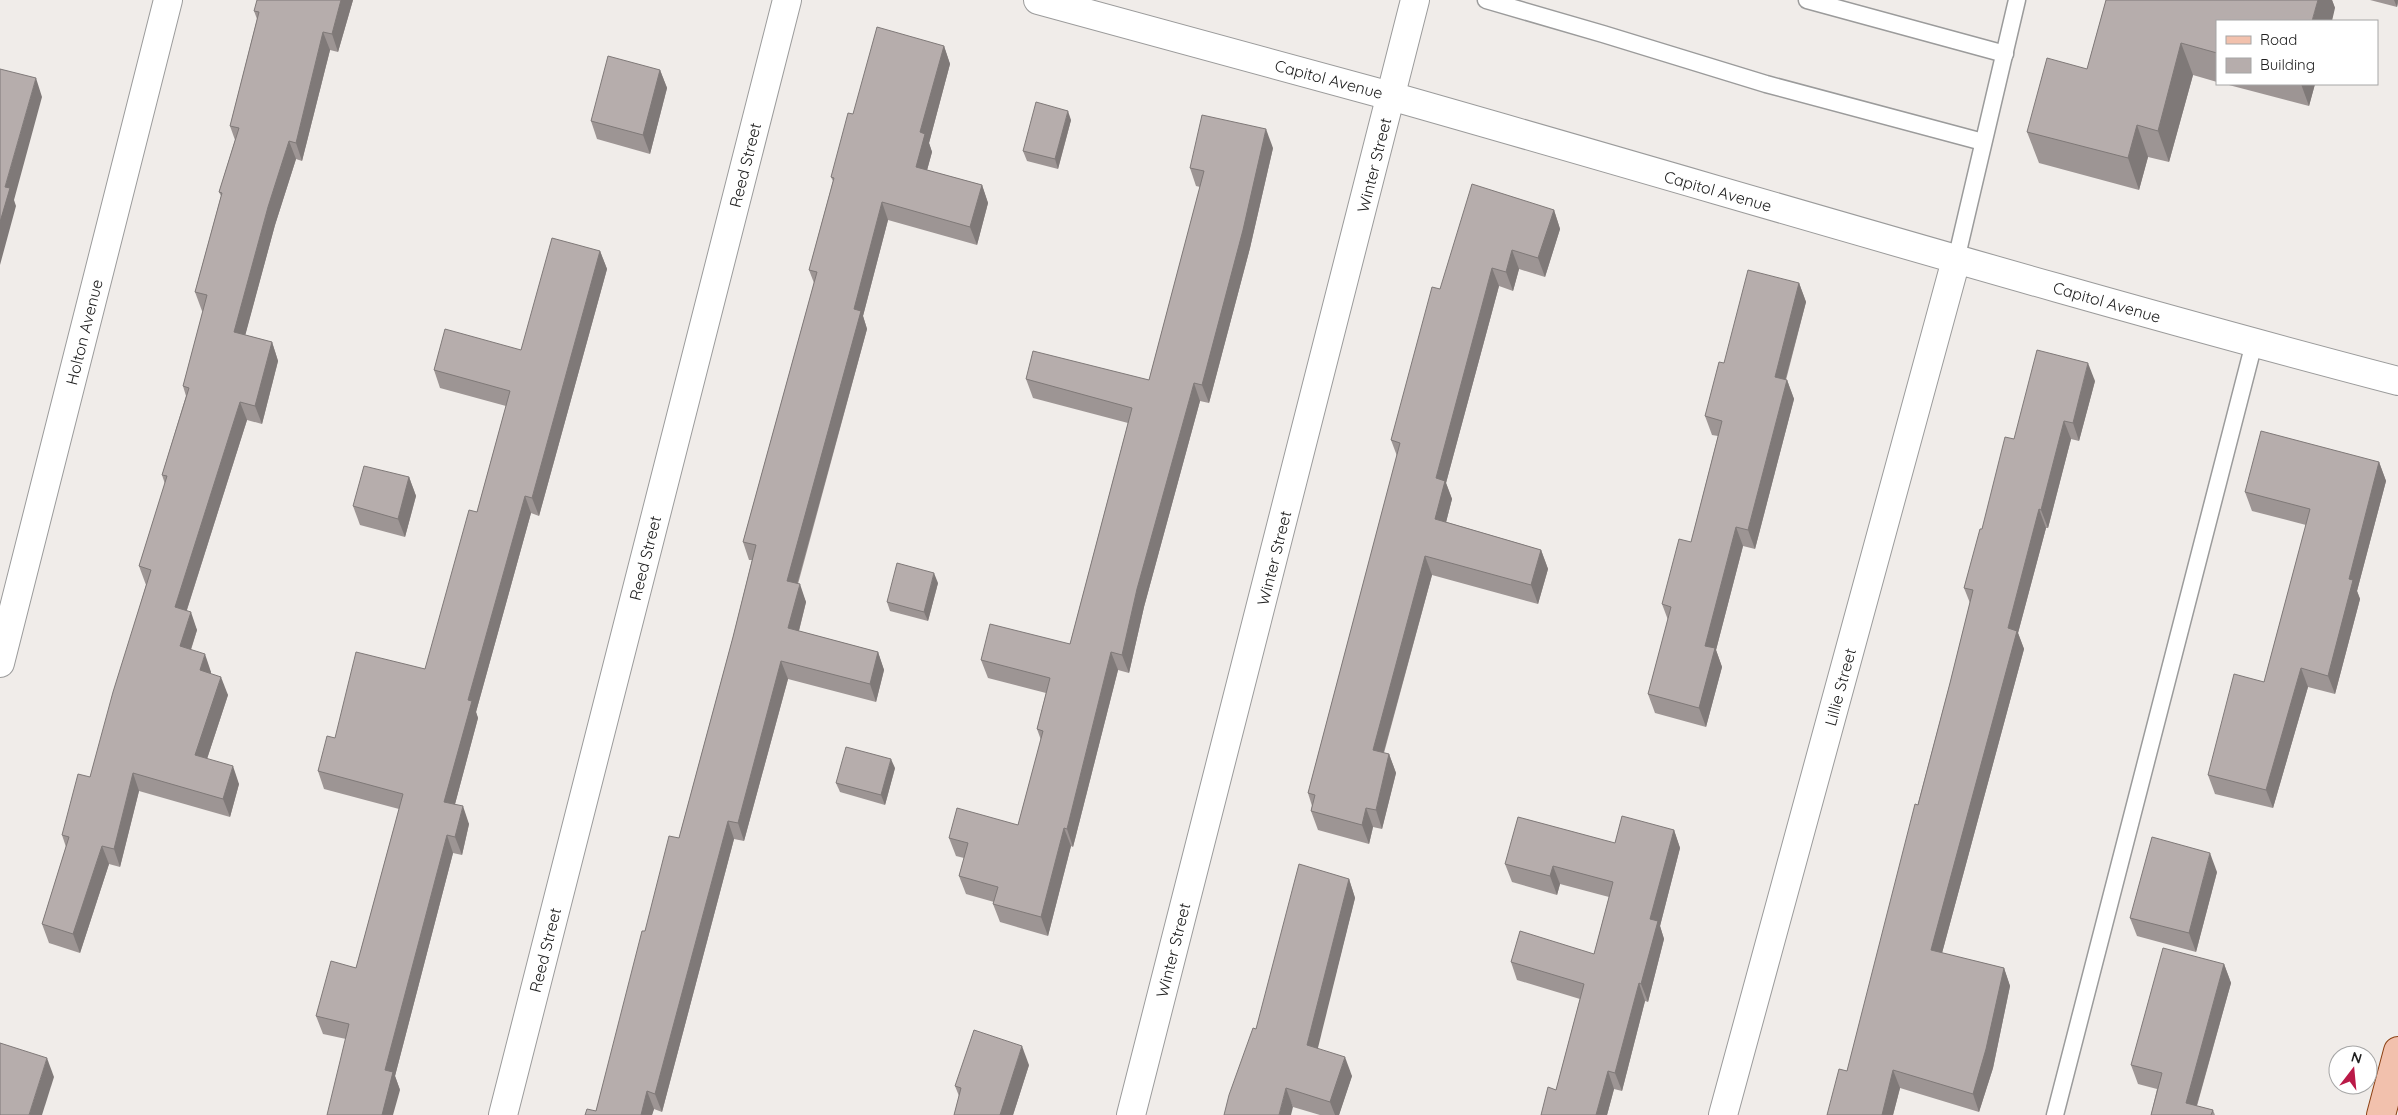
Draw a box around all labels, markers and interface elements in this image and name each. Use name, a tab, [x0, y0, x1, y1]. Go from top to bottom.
legend	[2216, 20, 2378, 85]
text: Road	[2260, 30, 2297, 49]
street label: Capitol Avenue	[1273, 55, 1385, 103]
text: Building	[2260, 55, 2315, 74]
street label: Winter Street	[1353, 116, 1395, 214]
street label: Reed Street	[725, 121, 765, 209]
street label: Capitol Avenue	[1662, 166, 1774, 216]
street label: Holton Avenue	[61, 277, 107, 387]
street label: Capitol Avenue	[2051, 277, 2163, 327]
street label: Winter Street	[1253, 509, 1295, 607]
street label: Reed Street	[625, 514, 665, 602]
street label: Lillie Street	[1820, 646, 1860, 728]
street label: Winter Street	[1152, 901, 1194, 999]
street label: Reed Street	[525, 906, 565, 994]
north arrow	[2328, 1045, 2378, 1095]
text: N	[2349, 1047, 2364, 1068]

